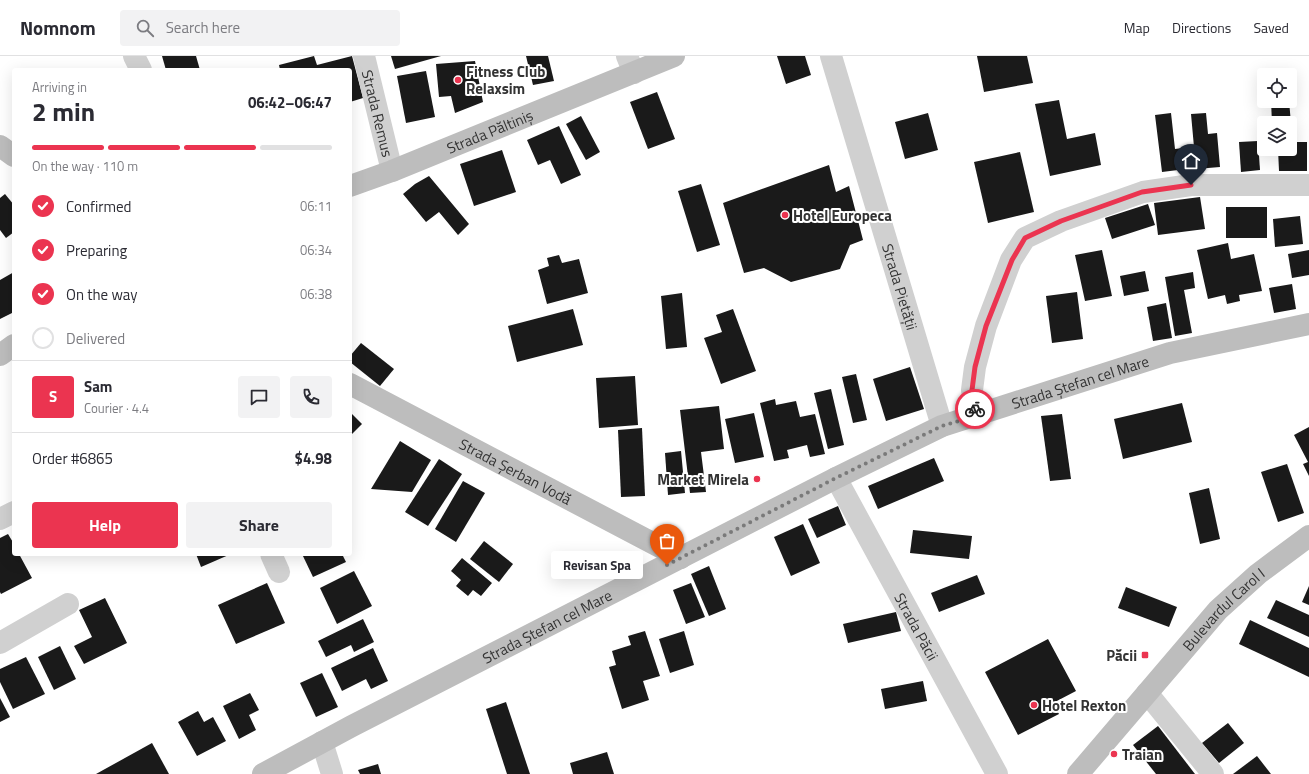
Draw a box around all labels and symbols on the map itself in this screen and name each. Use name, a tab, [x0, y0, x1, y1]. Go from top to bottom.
place label: Fitness Club Relaxsim	[466, 60, 545, 100]
street label: Strada Remus	[356, 67, 400, 159]
marker: Fitness Club Relaxsim	[453, 75, 463, 85]
street label: Strada Păltiniș	[443, 103, 536, 159]
pin	[1174, 144, 1208, 185]
place label: Hotel Europeca	[793, 204, 892, 227]
marker: Hotel Europeca	[780, 210, 790, 220]
street label: Strada Pietății	[876, 241, 924, 333]
street label: Strada Ștefan cel Mare	[1008, 349, 1152, 415]
courier	[955, 389, 995, 429]
street label: Strada Șerban Vodă	[455, 432, 576, 510]
place label: Market Mirela	[657, 468, 749, 491]
marker: Market Mirela	[752, 474, 762, 484]
pin	[650, 524, 684, 565]
callout: Revisan Spa	[551, 551, 643, 579]
street label: Bulevardul Carol I	[1177, 562, 1269, 656]
street label: Strada Ștefan cel Mare	[478, 583, 616, 669]
street label: Strada Păcii	[889, 588, 945, 665]
place label: Păcii	[1106, 644, 1137, 667]
marker: Păcii	[1140, 650, 1150, 660]
place label: Hotel Rexton	[1042, 694, 1126, 717]
marker: Hotel Rexton	[1029, 700, 1039, 710]
place label: Traian	[1122, 743, 1162, 766]
marker: Traian	[1109, 749, 1119, 759]

